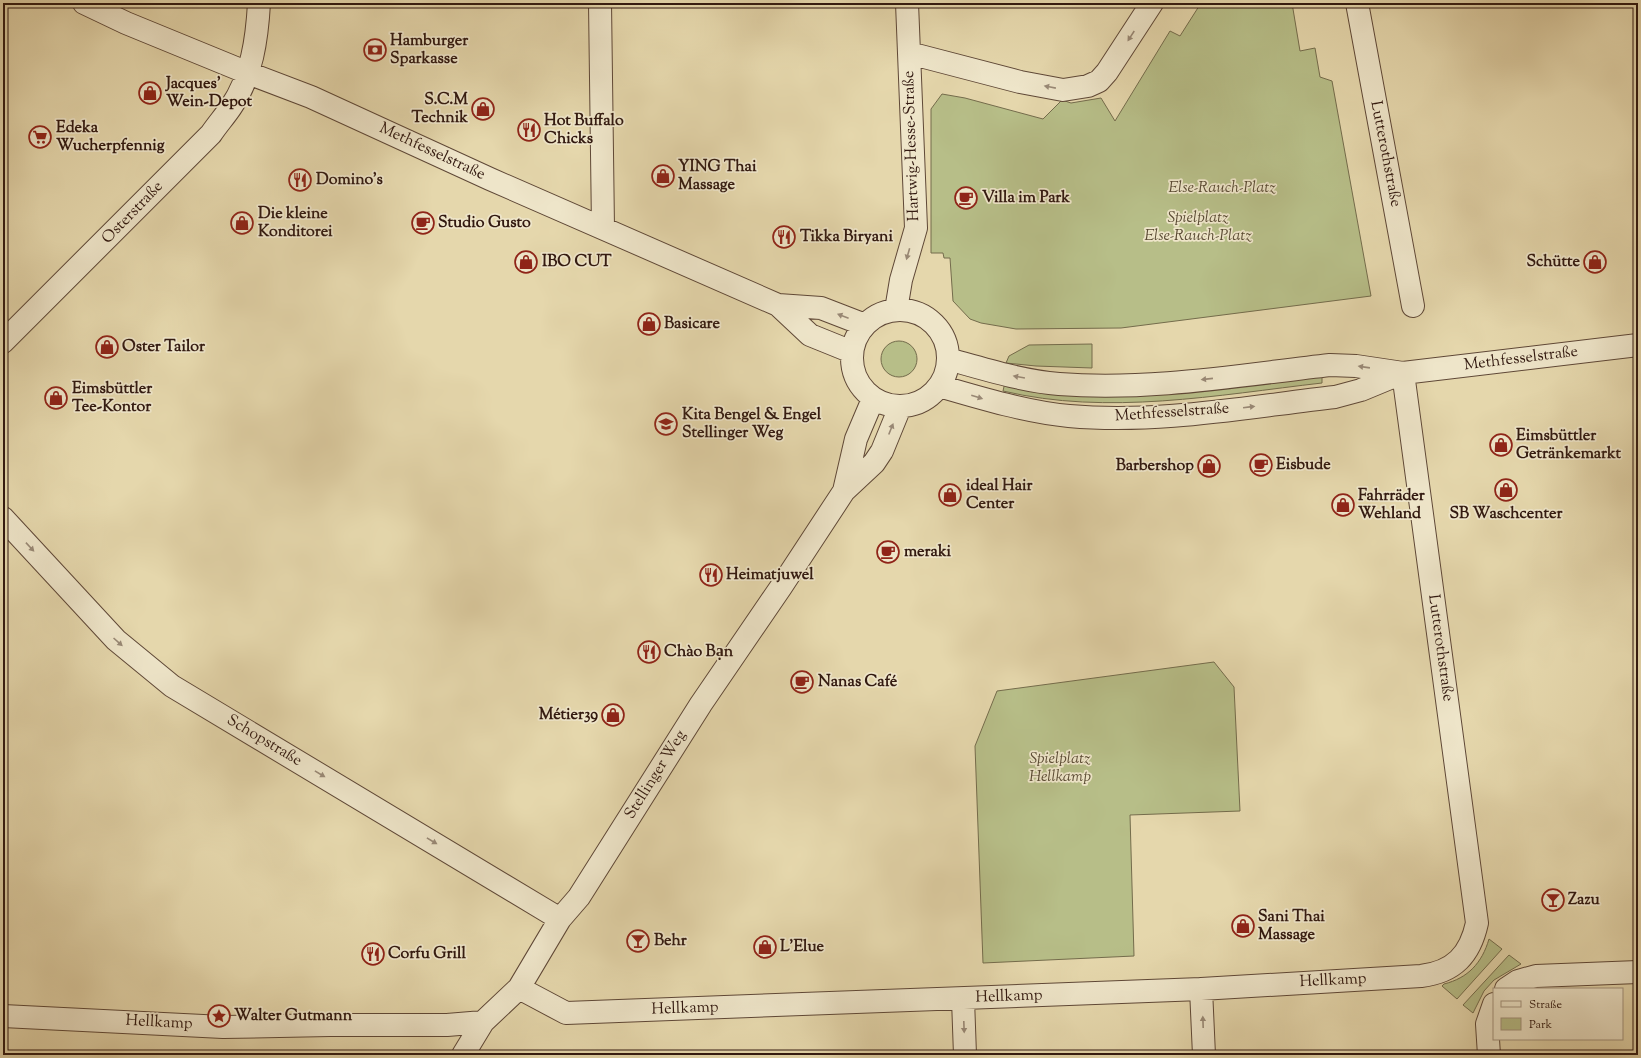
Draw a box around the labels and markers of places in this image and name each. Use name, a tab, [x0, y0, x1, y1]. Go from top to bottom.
place label: Hamburger Sparkasse	[390, 30, 469, 71]
bank icon: Hamburger Sparkasse	[362, 37, 388, 63]
place label: Jacques' Wein-Depot	[164, 73, 252, 114]
shop icon: Jacques' Wein-Depot	[137, 80, 163, 106]
place label: S.C.M Technik	[411, 89, 468, 130]
shop icon: S.C.M Technik	[470, 96, 496, 122]
place label: Hot Buffalo Chicks	[544, 110, 624, 151]
place label: Edeka Wucherpfennig	[56, 117, 165, 158]
restaurant icon: Hot Buffalo Chicks	[516, 117, 542, 143]
supermarket icon: Edeka Wucherpfennig	[27, 124, 53, 150]
place label: YING Thai Massage	[678, 156, 757, 197]
shop icon: YING Thai Massage	[650, 163, 676, 189]
restaurant icon: Domino's	[287, 167, 313, 193]
place label: Domino's	[316, 169, 383, 192]
cafe icon: Villa im Park	[953, 185, 979, 211]
place label: Villa im Park	[982, 187, 1070, 210]
place label: Die kleine Konditorei	[258, 203, 333, 244]
shop icon: Die kleine Konditorei	[229, 210, 255, 236]
cafe icon: Studio Gusto	[410, 210, 436, 236]
place label: Studio Gusto	[438, 212, 531, 235]
restaurant icon: Tikka Biryani	[771, 224, 797, 250]
place label: Tikka Biryani	[800, 226, 894, 249]
shop icon: IBO CUT	[513, 249, 539, 275]
shop icon: Schütte	[1582, 249, 1608, 275]
place label: IBO CUT	[542, 251, 612, 274]
place label: Schütte	[1526, 251, 1581, 274]
shop icon: Basicare	[636, 311, 662, 337]
place label: Basicare	[664, 313, 721, 336]
shop icon: Oster Tailor	[94, 334, 120, 360]
place label: Oster Tailor	[122, 336, 206, 359]
place label: Eimsbüttler Tee-Kontor	[72, 378, 153, 419]
shop icon: Eimsbüttler Tee-Kontor	[43, 385, 69, 411]
place label: Kita Bengel & Engel Stellinger Weg	[682, 404, 822, 445]
school or university icon: Kita Bengel & Engel Stellinger Weg	[653, 411, 679, 437]
place label: Eimsbüttler Getränkemarkt	[1516, 425, 1622, 466]
shop icon: Eimsbüttler Getränkemarkt	[1488, 432, 1514, 458]
cafe icon: Eisbude	[1248, 452, 1274, 478]
shop icon: Barbershop	[1196, 453, 1222, 479]
place label: Eisbude	[1276, 454, 1331, 477]
place label: Barbershop	[1116, 455, 1194, 478]
place label: ideal Hair Center	[966, 475, 1034, 516]
shop icon: SB Waschcenter	[1493, 477, 1519, 503]
shop icon: ideal Hair Center	[937, 482, 963, 508]
place label: Fahrräder Wehland	[1358, 485, 1426, 526]
shop icon: Fahrräder Wehland	[1330, 492, 1356, 518]
place label: SB Waschcenter	[1450, 503, 1563, 526]
cafe icon: meraki	[875, 539, 901, 565]
place label: meraki	[904, 541, 952, 564]
restaurant icon: Heimatjuwel	[698, 562, 724, 588]
place label: Heimatjuwel	[726, 564, 814, 587]
restaurant icon: Chào Bạn	[636, 639, 662, 665]
place label: Chào Bạn	[664, 641, 734, 664]
cafe icon: Nanas Café	[789, 669, 815, 695]
place label: Nanas Café	[818, 671, 898, 694]
shop icon: Métier39	[600, 702, 626, 728]
place label: Métier39	[539, 704, 598, 727]
bar icon: Zazu	[1540, 887, 1566, 913]
place label: Zazu	[1568, 889, 1600, 912]
place label: Sani Thai Massage	[1258, 906, 1325, 947]
shop icon: Sani Thai Massage	[1230, 913, 1256, 939]
bar icon: Behr	[625, 928, 651, 954]
place label: Behr	[654, 930, 688, 953]
shop icon: L'Elue	[752, 934, 778, 960]
place label: L'Elue	[780, 936, 825, 959]
restaurant icon: Corfu Grill	[360, 941, 386, 967]
place label: Corfu Grill	[388, 943, 466, 966]
place icon: Walter Gutmann	[206, 1003, 232, 1029]
place label: Walter Gutmann	[234, 1005, 353, 1028]

